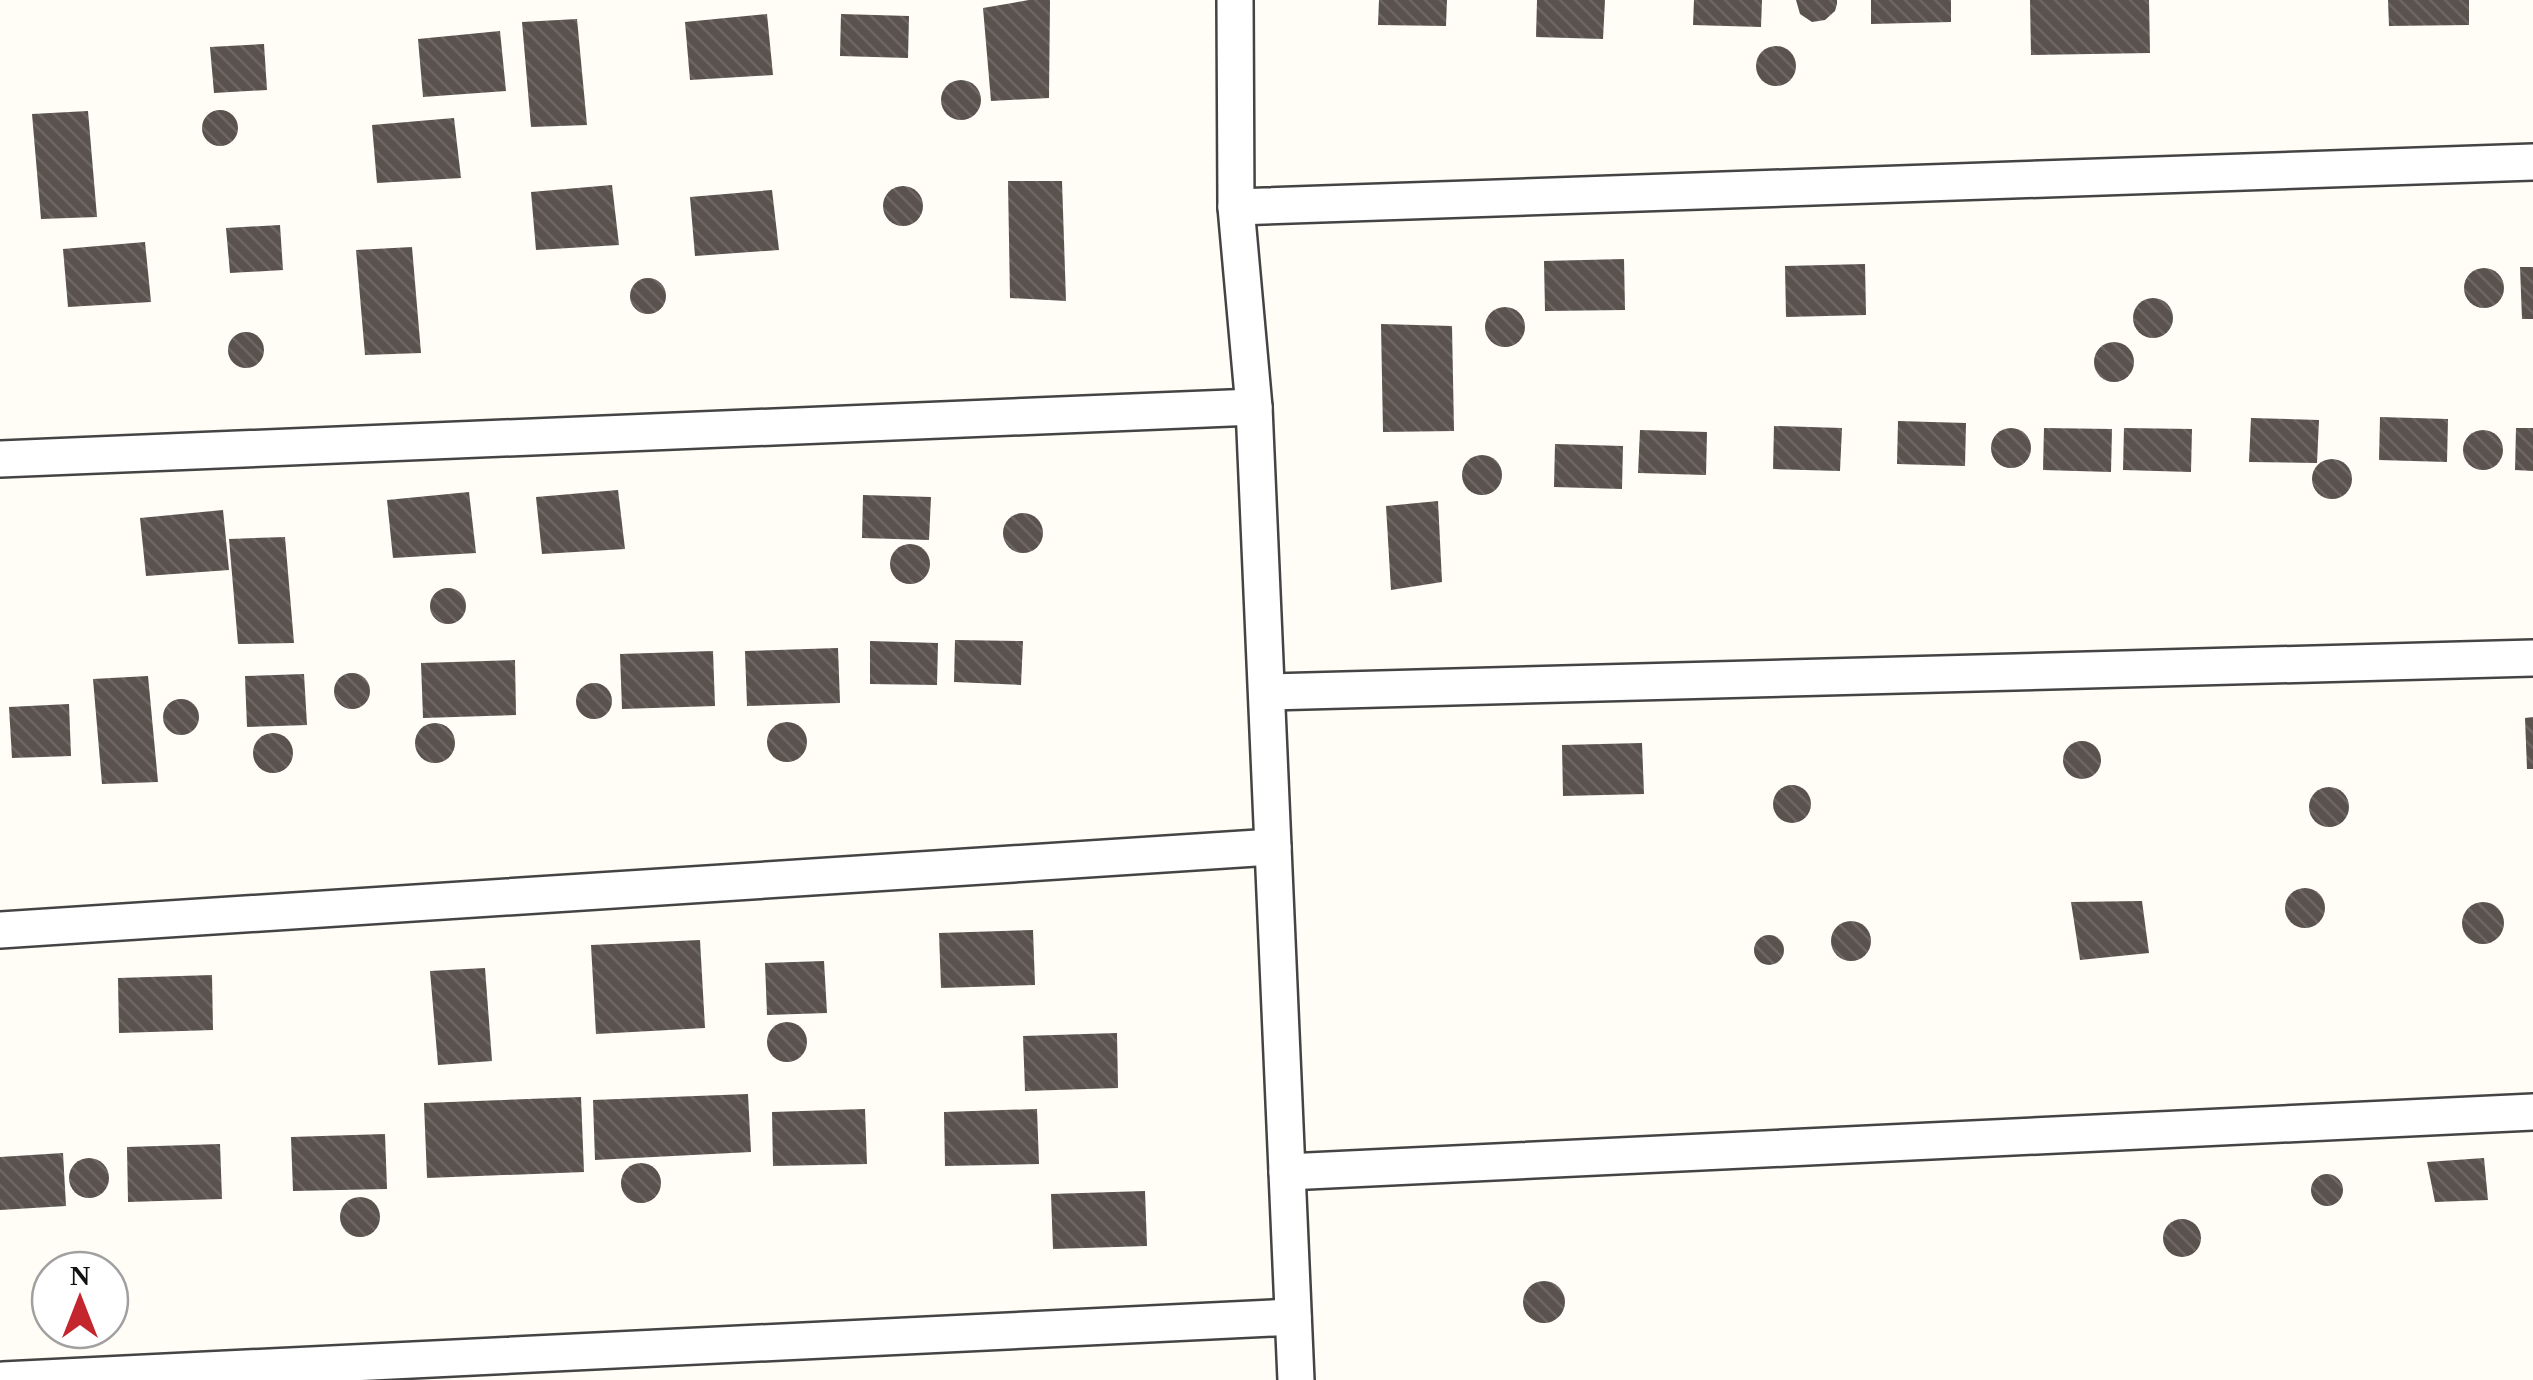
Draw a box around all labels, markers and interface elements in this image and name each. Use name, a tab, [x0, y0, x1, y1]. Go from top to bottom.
north arrow	[30, 1250, 130, 1350]
text: N	[70, 1260, 90, 1291]

